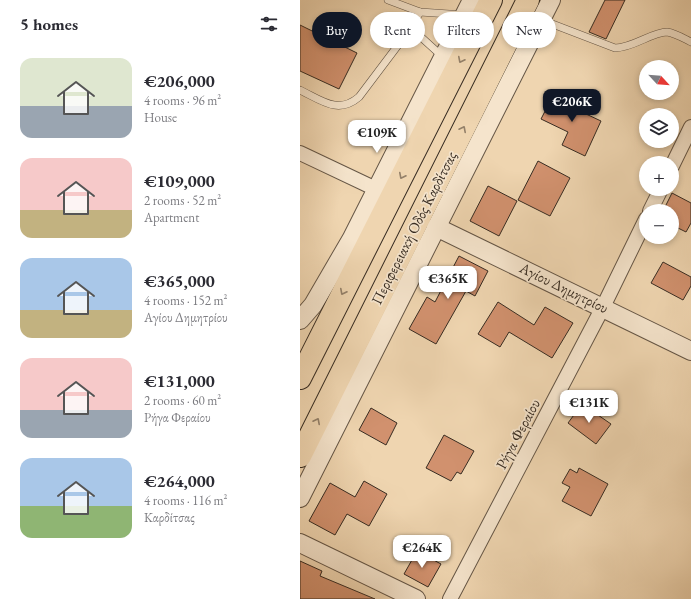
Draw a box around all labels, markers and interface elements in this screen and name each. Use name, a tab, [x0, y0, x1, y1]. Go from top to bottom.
chip: Buy	[312, 12, 362, 48]
chip: Rent	[370, 12, 425, 48]
chip: Filters	[433, 12, 494, 48]
chip: New	[502, 12, 556, 48]
text: 5 homes	[20, 13, 78, 35]
icon: filters	[258, 13, 280, 35]
one-way arrow	[458, 56, 466, 63]
north arrow	[639, 60, 679, 100]
map controls	[639, 60, 679, 244]
text: €206,000	[144, 70, 215, 92]
icon: home	[52, 74, 100, 122]
pin: €206K	[544, 89, 600, 123]
text: 4 rooms · 96 m²	[144, 92, 221, 109]
text: €206K	[552, 93, 592, 110]
button: layers	[639, 108, 679, 148]
text: House	[144, 109, 177, 126]
pin: €109K	[349, 120, 405, 154]
text: €109K	[357, 124, 397, 141]
one-way arrow	[458, 126, 466, 134]
street label: Περιφερειακή Οδός Καρδίτσας	[367, 148, 461, 308]
button: +	[639, 156, 679, 196]
text: €109,000	[144, 170, 215, 192]
one-way arrow	[399, 172, 407, 179]
icon: home	[52, 174, 100, 222]
text: 2 rooms · 52 m²	[144, 192, 221, 209]
button: −	[639, 204, 679, 244]
text: Apartment	[144, 209, 199, 226]
street label: Αγίου Δημητρίου	[516, 257, 612, 317]
pin: €365K	[420, 266, 476, 300]
text: €365,000	[144, 270, 215, 292]
text: €365K	[428, 270, 468, 287]
icon: home	[52, 274, 100, 322]
one-way arrow	[341, 288, 348, 295]
text: 4 rooms · 152 m²	[144, 292, 228, 309]
text: Αγίου Δημητρίου	[144, 309, 228, 326]
text: €131,000	[144, 370, 215, 392]
icon: home	[52, 374, 100, 422]
pin: €131K	[561, 390, 617, 424]
text: 2 rooms · 60 m²	[144, 392, 221, 409]
text: €131K	[569, 394, 609, 411]
street label: Ρήγα Φεραίου	[491, 395, 544, 472]
text: Ρήγα Φεραίου	[144, 409, 211, 426]
one-way arrow	[313, 418, 320, 425]
text: €264,000	[144, 470, 215, 492]
icon: home	[52, 474, 100, 522]
text: 4 rooms · 116 m²	[144, 492, 228, 509]
text: Καρδίτσας	[144, 509, 195, 526]
pin: €264K	[394, 535, 450, 569]
text: €264K	[402, 539, 442, 556]

